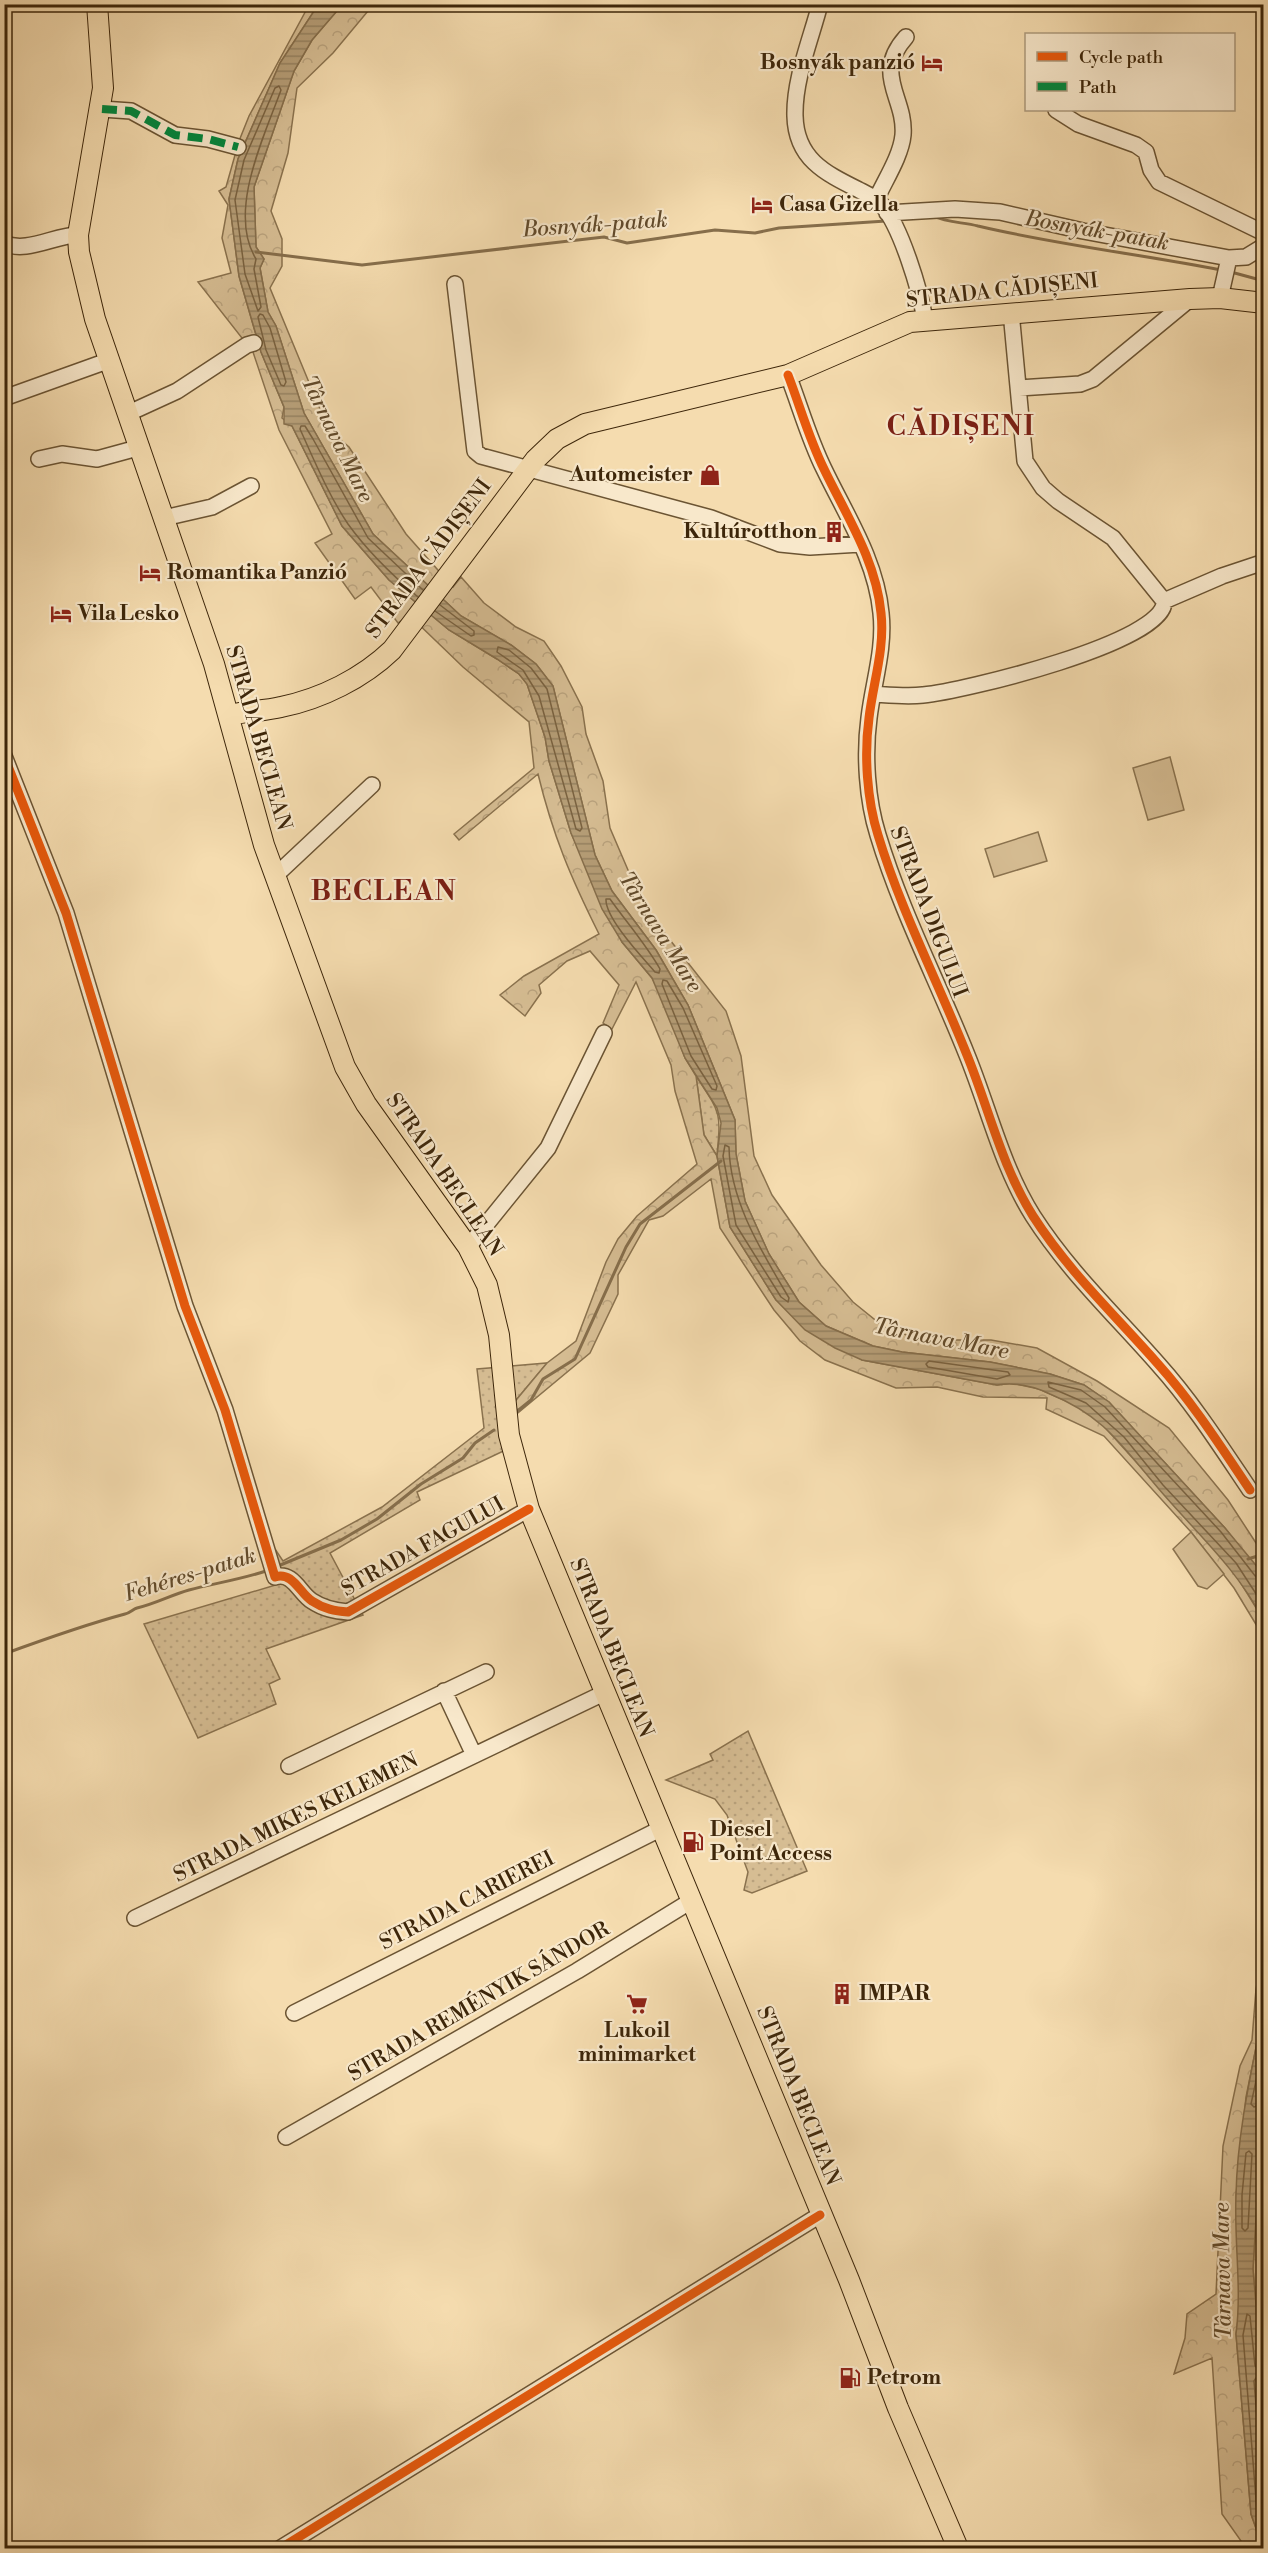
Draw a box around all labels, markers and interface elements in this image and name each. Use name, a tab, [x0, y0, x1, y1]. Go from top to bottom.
legend	[1025, 33, 1235, 111]
text: Cycle path	[1079, 46, 1163, 69]
place label: Bosnyák panzió	[760, 50, 915, 76]
hotel icon: Bosnyák panzió	[920, 51, 944, 75]
text: Path	[1079, 76, 1117, 99]
place label: Casa Gizella	[779, 192, 899, 218]
hotel icon: Casa Gizella	[750, 193, 774, 217]
water label: Bosnyák-patak	[1022, 205, 1171, 257]
water label: Bosnyák-patak	[521, 206, 668, 244]
street label: STRADA CĂDIȘENI	[904, 266, 1099, 314]
water label: Târnava Mare	[295, 371, 379, 507]
district label: CĂDIȘENI	[886, 407, 1036, 444]
place label: Automeister	[568, 462, 693, 488]
shop icon: Automeister	[698, 463, 722, 487]
street label: STRADA CĂDIȘENI	[359, 473, 497, 644]
place label: Kultúrotthon	[684, 519, 817, 545]
building icon: Kultúrotthon	[822, 520, 846, 544]
place label: Romantika Panzió	[167, 560, 347, 586]
hotel icon: Romantika Panzió	[138, 561, 162, 585]
place label: Vila Lesko	[77, 601, 179, 627]
hotel icon: Vila Lesko	[49, 602, 73, 626]
street label: STRADA BECLEAN	[219, 643, 297, 834]
street label: STRADA DIGULUI	[883, 823, 973, 1001]
water label: Târnava Mare	[612, 867, 708, 997]
district label: BECLEAN	[311, 875, 457, 909]
street label: STRADA BECLEAN	[380, 1089, 508, 1262]
water label: Târnava Mare	[871, 1313, 1011, 1365]
street label: STRADA FAGULUI	[337, 1491, 509, 1603]
water label: Fehéres-patak	[121, 1542, 259, 1608]
street label: STRADA BECLEAN	[563, 1555, 659, 1742]
street label: STRADA MIKES KELEMEN	[169, 1747, 423, 1889]
place label: Diesel Point Access	[710, 1817, 832, 1867]
fuel station icon: Diesel Point Access	[681, 1830, 705, 1854]
street label: STRADA CARIEREI	[375, 1846, 559, 1956]
street label: STRADA REMÉNYIK SÁNDOR	[343, 1914, 615, 2088]
place label: IMPAR	[859, 1981, 930, 2007]
building icon: IMPAR	[830, 1982, 854, 2006]
supermarket icon: Lukoil minimarket	[625, 1992, 649, 2016]
street label: STRADA BECLEAN	[750, 2003, 846, 2190]
place label: Lukoil minimarket	[578, 2018, 696, 2068]
water label: Târnava Mare	[1208, 2202, 1238, 2340]
place label: Petrom	[867, 2365, 941, 2391]
fuel station icon: Petrom	[838, 2366, 862, 2390]

